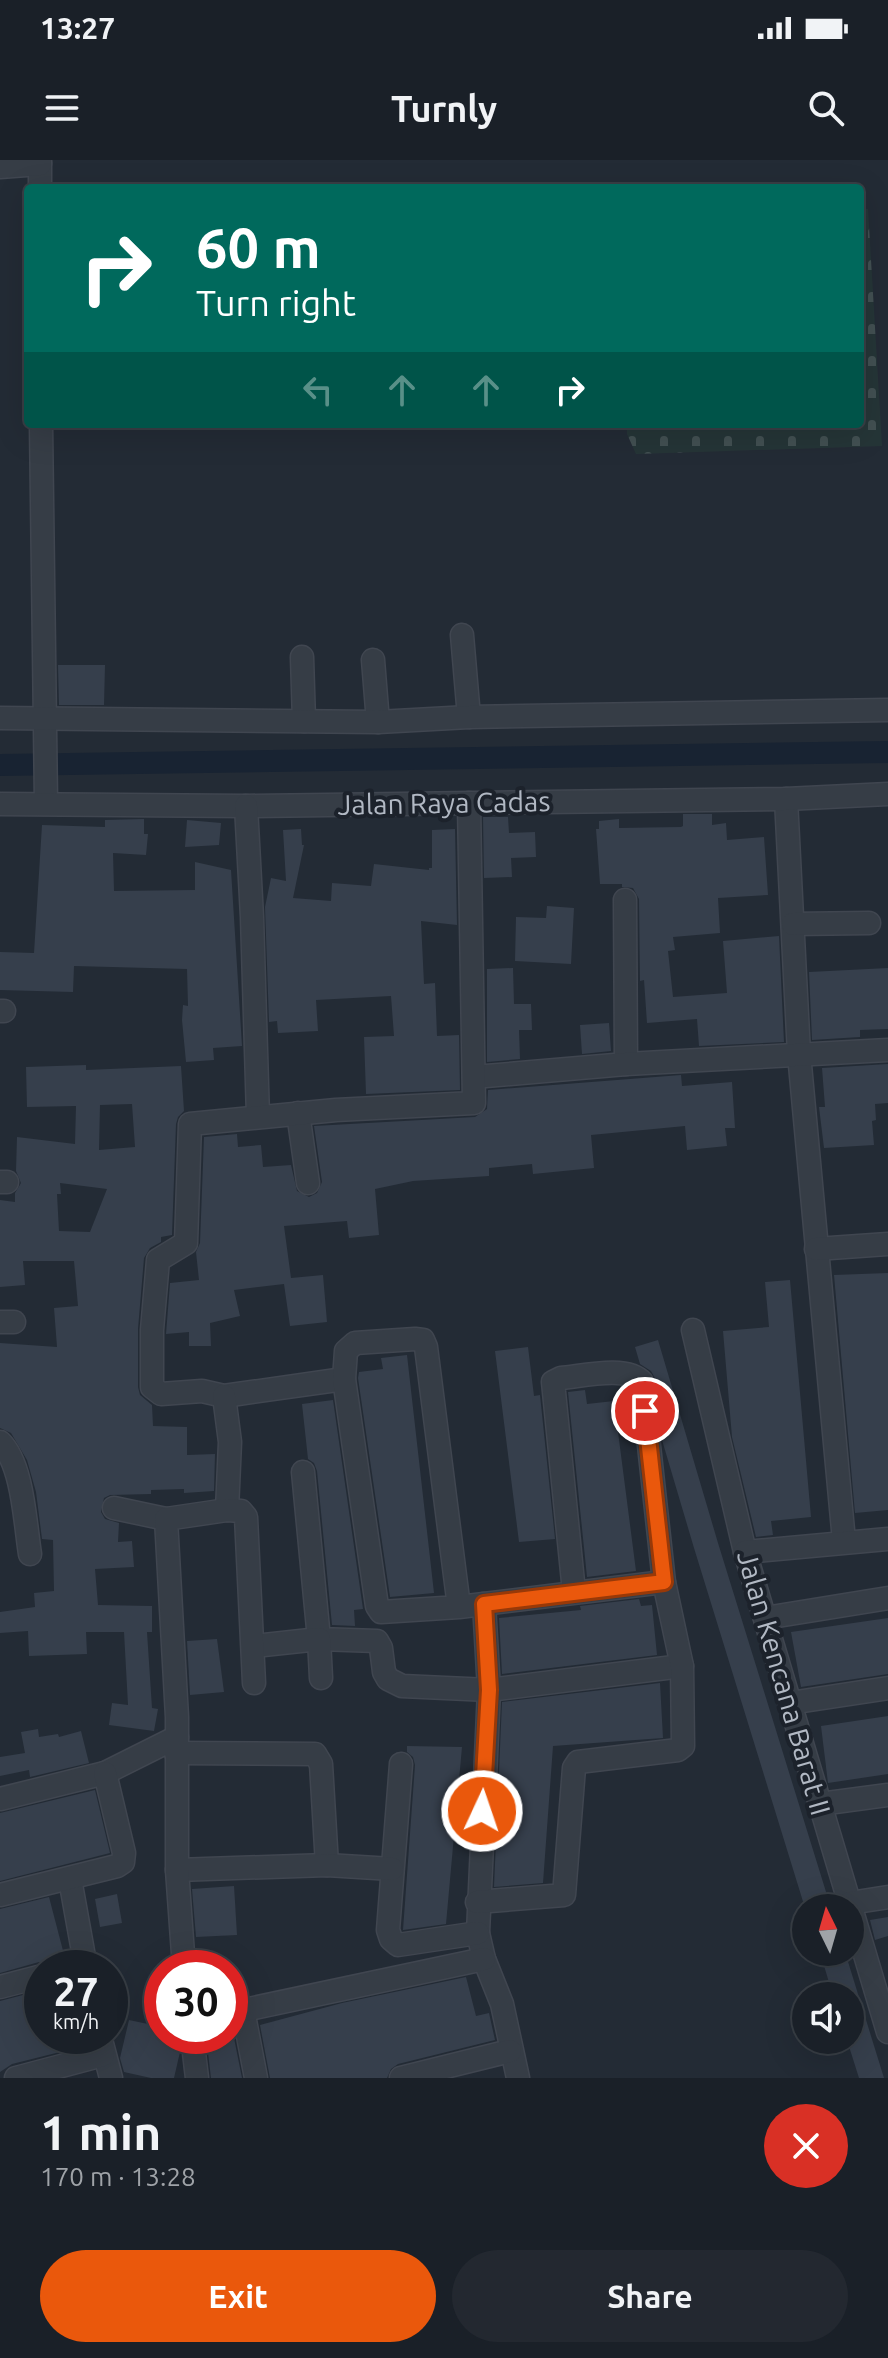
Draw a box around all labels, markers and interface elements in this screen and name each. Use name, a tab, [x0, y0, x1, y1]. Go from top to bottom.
text: 13:27	[40, 11, 115, 45]
icon: menu	[40, 86, 84, 130]
icon: search	[804, 86, 848, 130]
text: Turnly	[391, 88, 497, 129]
icon: right	[64, 216, 168, 320]
text: 60 m	[196, 216, 321, 279]
text: Turn right	[196, 282, 356, 323]
icon: left	[296, 368, 340, 412]
icon: ahead	[380, 368, 424, 412]
icon: ahead	[464, 368, 508, 412]
icon: right	[548, 368, 592, 412]
street label: Jalan Raya Cadas	[337, 785, 551, 820]
pin	[611, 1377, 679, 1445]
icon: arrive	[623, 1389, 667, 1433]
street label: Jalan Kencana Barat II	[732, 1547, 837, 1819]
position arrow	[440, 1769, 524, 1853]
north arrow	[792, 1894, 864, 1966]
map controls	[792, 1894, 864, 2054]
speed limit sign: 30	[144, 1950, 248, 2054]
text: 27	[53, 1969, 99, 2014]
button: sound	[792, 1982, 864, 2054]
text: km/h	[53, 2010, 99, 2033]
button: close	[764, 2104, 848, 2188]
text: 1 min	[40, 2105, 161, 2159]
text: 170 m · 13:28	[40, 2162, 196, 2191]
button: Exit	[40, 2250, 436, 2342]
button: Share	[452, 2250, 848, 2342]

